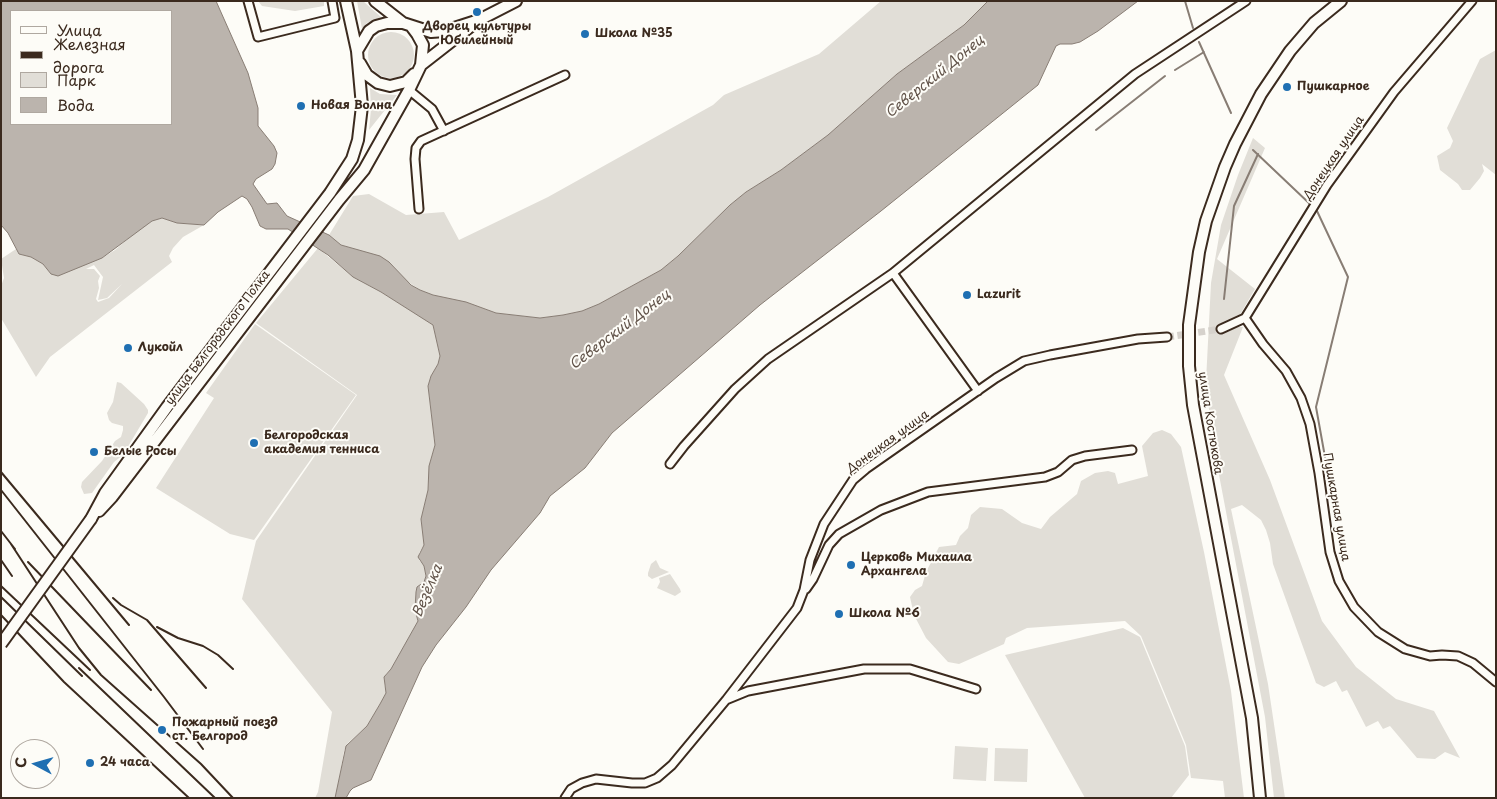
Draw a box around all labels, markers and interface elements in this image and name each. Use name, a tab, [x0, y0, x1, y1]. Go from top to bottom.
marker: Дворец культуры Юбилейный	[471, 6, 483, 18]
legend	[10, 10, 172, 125]
text: Улица	[57, 18, 102, 41]
place label: Дворец культуры Юбилейный	[423, 20, 531, 48]
place label: Школа №35	[595, 27, 673, 41]
marker: Школа №35	[579, 28, 591, 40]
text: Железная дорога	[53, 32, 126, 78]
water label: Северский Донец	[882, 32, 988, 122]
text: Парк	[57, 68, 96, 91]
place label: Пушкарное	[1297, 80, 1369, 94]
marker: Пушкарное	[1281, 81, 1293, 93]
text: Вода	[57, 93, 94, 116]
place label: Новая Волна	[311, 99, 392, 113]
marker: Новая Волна	[295, 100, 307, 112]
street label: Донецкая улица	[1301, 113, 1367, 203]
street label: улица Белгородского Полка	[163, 268, 273, 408]
water label: Северский Донец	[566, 287, 674, 373]
place label: Lazurit	[977, 288, 1021, 302]
marker: Lazurit	[961, 289, 973, 301]
place label: Лукойл	[138, 341, 183, 355]
marker: Лукойл	[122, 342, 134, 354]
street label: улица Костюкова	[1195, 371, 1225, 475]
street label: Донецкая улица	[844, 407, 932, 477]
place label: Белгородская академия тенниса	[264, 429, 380, 457]
marker: Белгородская академия тенниса	[248, 437, 260, 449]
place label: Белые Росы	[104, 445, 177, 459]
marker: Белые Росы	[88, 446, 100, 458]
street label: Пушкарная улица	[1319, 452, 1353, 562]
place label: Церковь Михаила Архангела	[861, 551, 972, 579]
marker: Церковь Михаила Архангела	[845, 559, 857, 571]
water label: Везёлка	[409, 562, 447, 620]
place label: Школа №6	[849, 607, 920, 621]
marker: Школа №6	[833, 608, 845, 620]
place label: Пожарный поезд ст. Белгород	[172, 716, 278, 744]
marker: Пожарный поезд ст. Белгород	[156, 724, 168, 736]
north arrow	[10, 739, 60, 789]
text: С	[10, 756, 32, 769]
place label: 24 часа	[100, 756, 150, 770]
marker: 24 часа	[84, 757, 96, 769]

